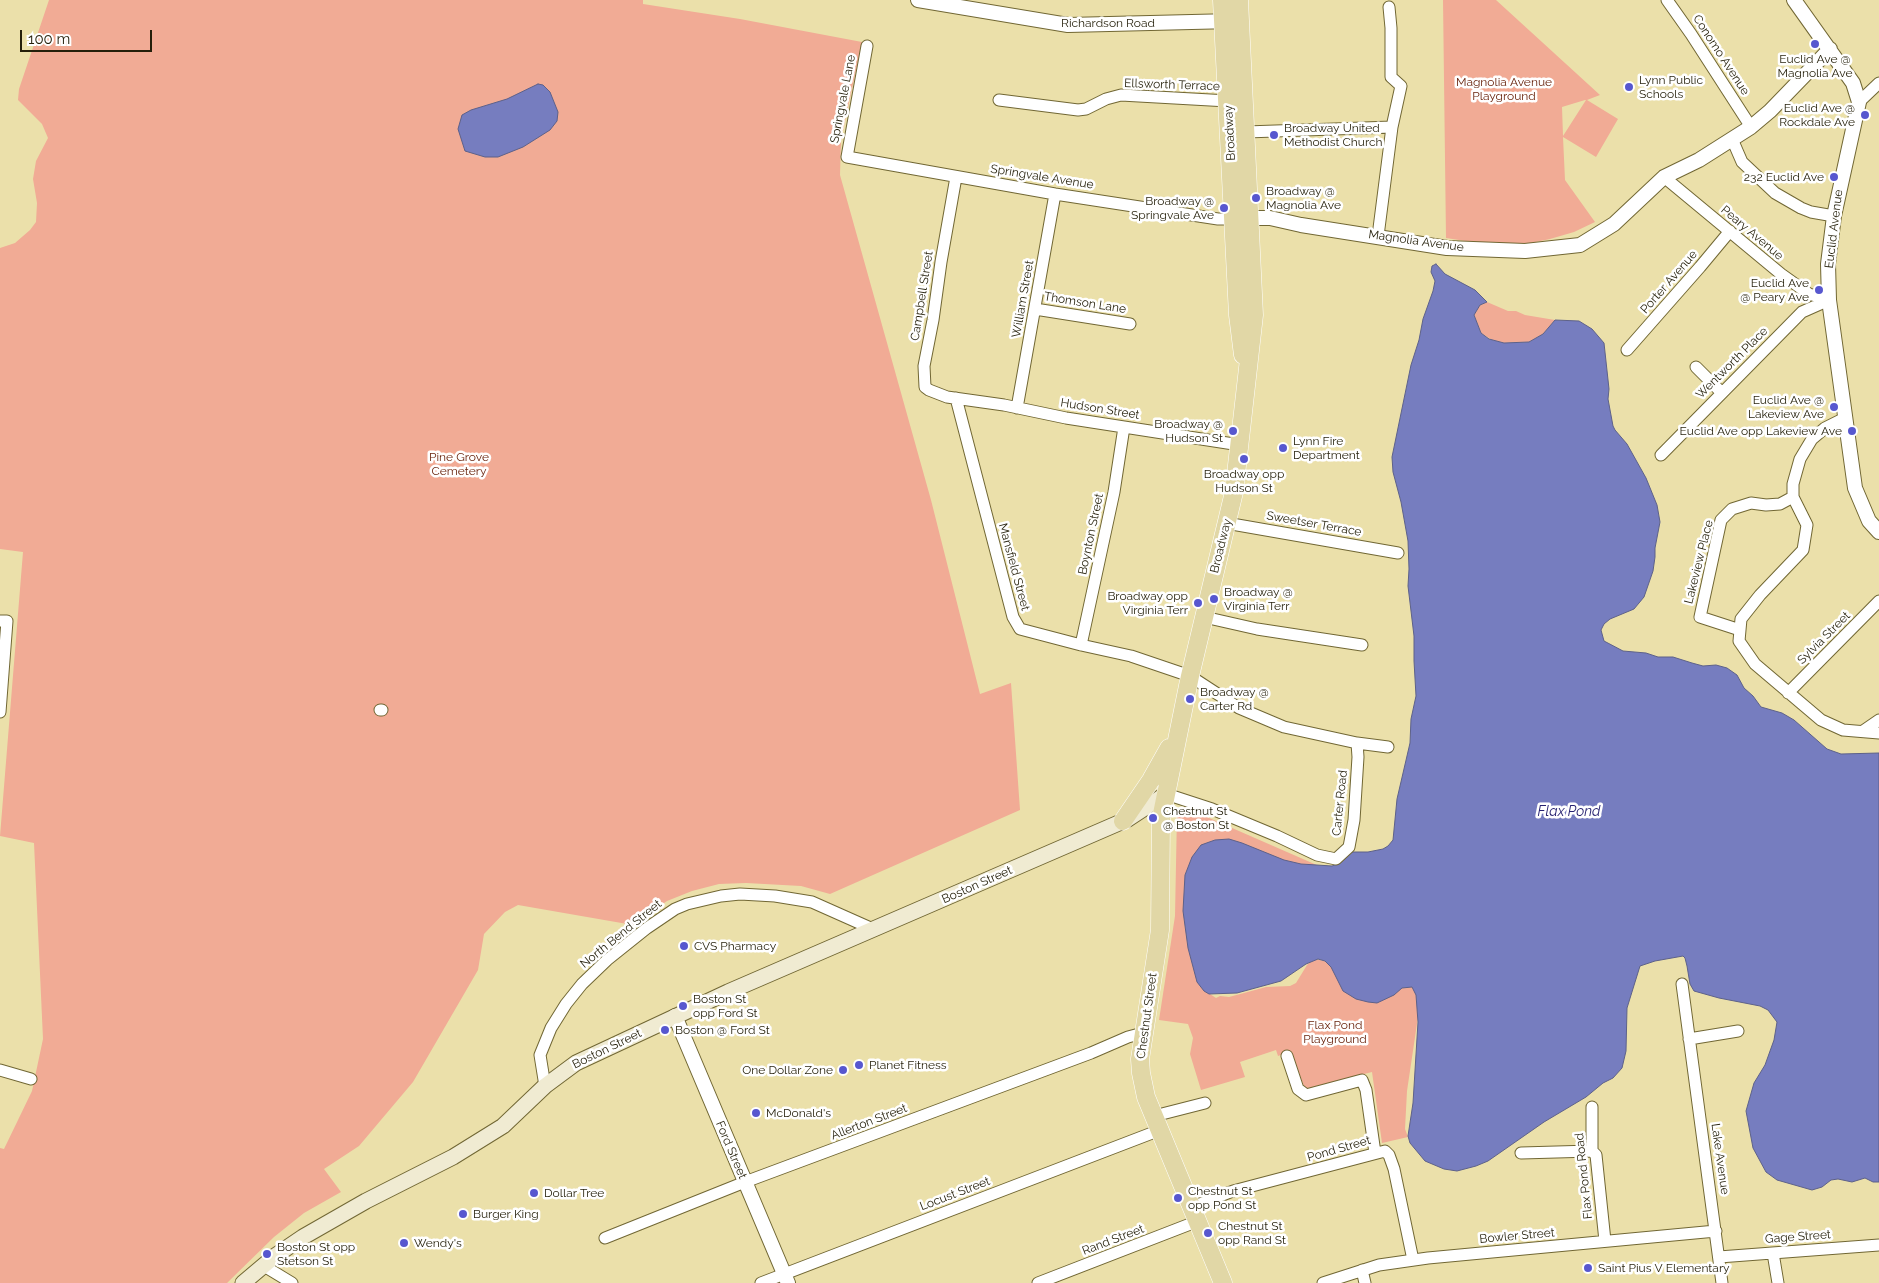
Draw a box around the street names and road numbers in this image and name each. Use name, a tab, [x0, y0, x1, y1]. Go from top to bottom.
street label: Conomo Avenue	[1690, 12, 1752, 98]
street label: Richardson Road	[1061, 16, 1155, 30]
street label: Springvale Lane	[827, 54, 859, 144]
street label: Ellsworth Terrace	[1124, 76, 1220, 94]
street label: Broadway	[1221, 105, 1239, 161]
street label: Springvale Avenue	[989, 162, 1095, 192]
street label: Euclid Avenue	[1822, 189, 1846, 269]
street label: Peary Avenue	[1718, 203, 1786, 263]
street label: Magnolia Avenue	[1367, 227, 1465, 255]
street label: Porter Avenue	[1638, 247, 1700, 317]
street label: Campbell Street	[908, 250, 936, 342]
street label: William Street	[1009, 259, 1037, 339]
street label: Thomson Lane	[1043, 289, 1127, 317]
street label: Wentworth Place	[1693, 324, 1771, 402]
street label: Hudson Street	[1060, 396, 1140, 422]
street label: Boynton Street	[1075, 492, 1107, 576]
street label: Sweetser Terrace	[1265, 509, 1363, 539]
street label: Broadway	[1207, 517, 1235, 575]
street label: Lakeview Place	[1682, 519, 1716, 605]
street label: Mansfield Street	[995, 522, 1033, 612]
street label: Sylvia Street	[1795, 609, 1853, 667]
street label: Carter Road	[1329, 769, 1351, 837]
street label: Boston Street	[940, 863, 1014, 907]
street label: North Bend Street	[577, 897, 665, 971]
street label: Chestnut Street	[1134, 972, 1160, 1060]
street label: Boston Street	[570, 1026, 644, 1072]
street label: Allerton Street	[829, 1101, 909, 1143]
street label: Ford Street	[712, 1119, 750, 1181]
street label: Lake Avenue	[1708, 1122, 1732, 1196]
street label: Flax Pond Road	[1572, 1132, 1596, 1220]
street label: Pond Street	[1306, 1133, 1372, 1165]
street label: Locust Street	[918, 1174, 992, 1214]
street label: Rand Street	[1080, 1222, 1146, 1258]
street label: Bowler Street	[1479, 1226, 1555, 1246]
street label: Gage Street	[1765, 1228, 1831, 1246]

